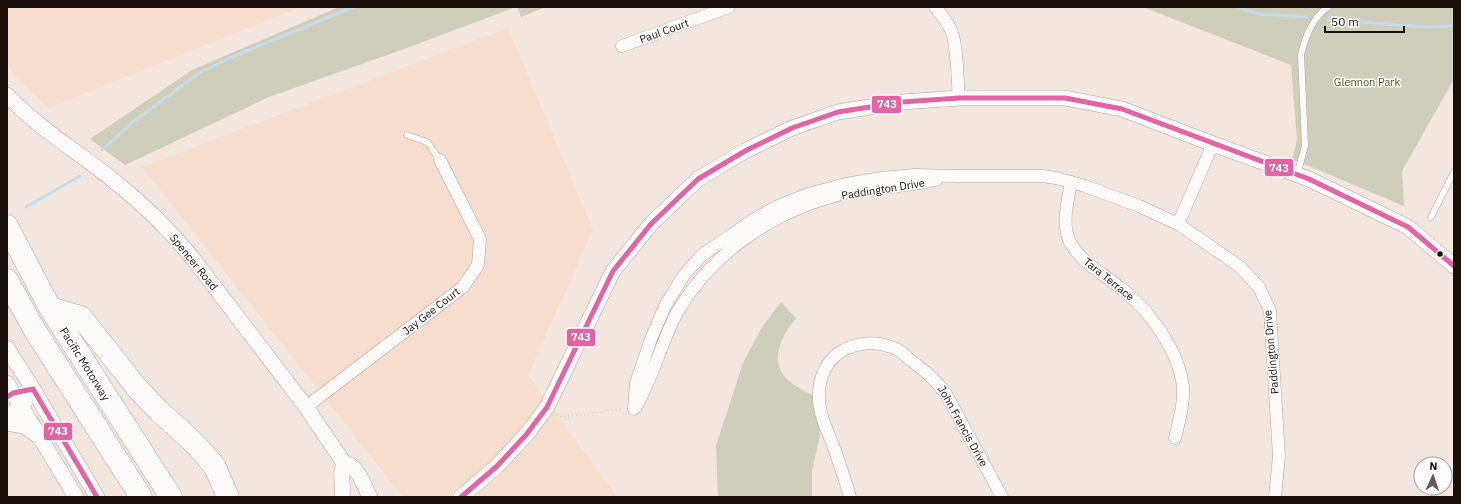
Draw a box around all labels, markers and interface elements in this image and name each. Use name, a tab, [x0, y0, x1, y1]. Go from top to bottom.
scale bar	[1325, 8, 1404, 34]
text: 50 m	[1331, 14, 1359, 29]
street label: Paul Court	[637, 16, 691, 46]
park label: Glennon Park	[1334, 75, 1400, 89]
line badge: 743	[871, 95, 902, 114]
text: 743	[877, 97, 897, 111]
line badge: 743	[1264, 158, 1294, 177]
text: 743	[1269, 161, 1289, 175]
street label: Paddington Drive	[840, 175, 926, 203]
street label: Spencer Road	[167, 231, 221, 293]
unlabelled marker	[1435, 249, 1445, 259]
street label: Tara Terrace	[1081, 254, 1137, 304]
street label: Jay Gee Court	[399, 284, 463, 338]
street label: Paddington Drive	[1260, 309, 1282, 395]
street label: Pacific Motorway	[57, 325, 113, 404]
line badge: 743	[566, 328, 596, 347]
text: 743	[571, 330, 591, 344]
street label: John Francis Drive	[935, 383, 991, 469]
line badge: 743	[43, 422, 73, 441]
text: 743	[48, 424, 68, 438]
north arrow	[1413, 456, 1453, 496]
text: N	[1429, 459, 1438, 473]

